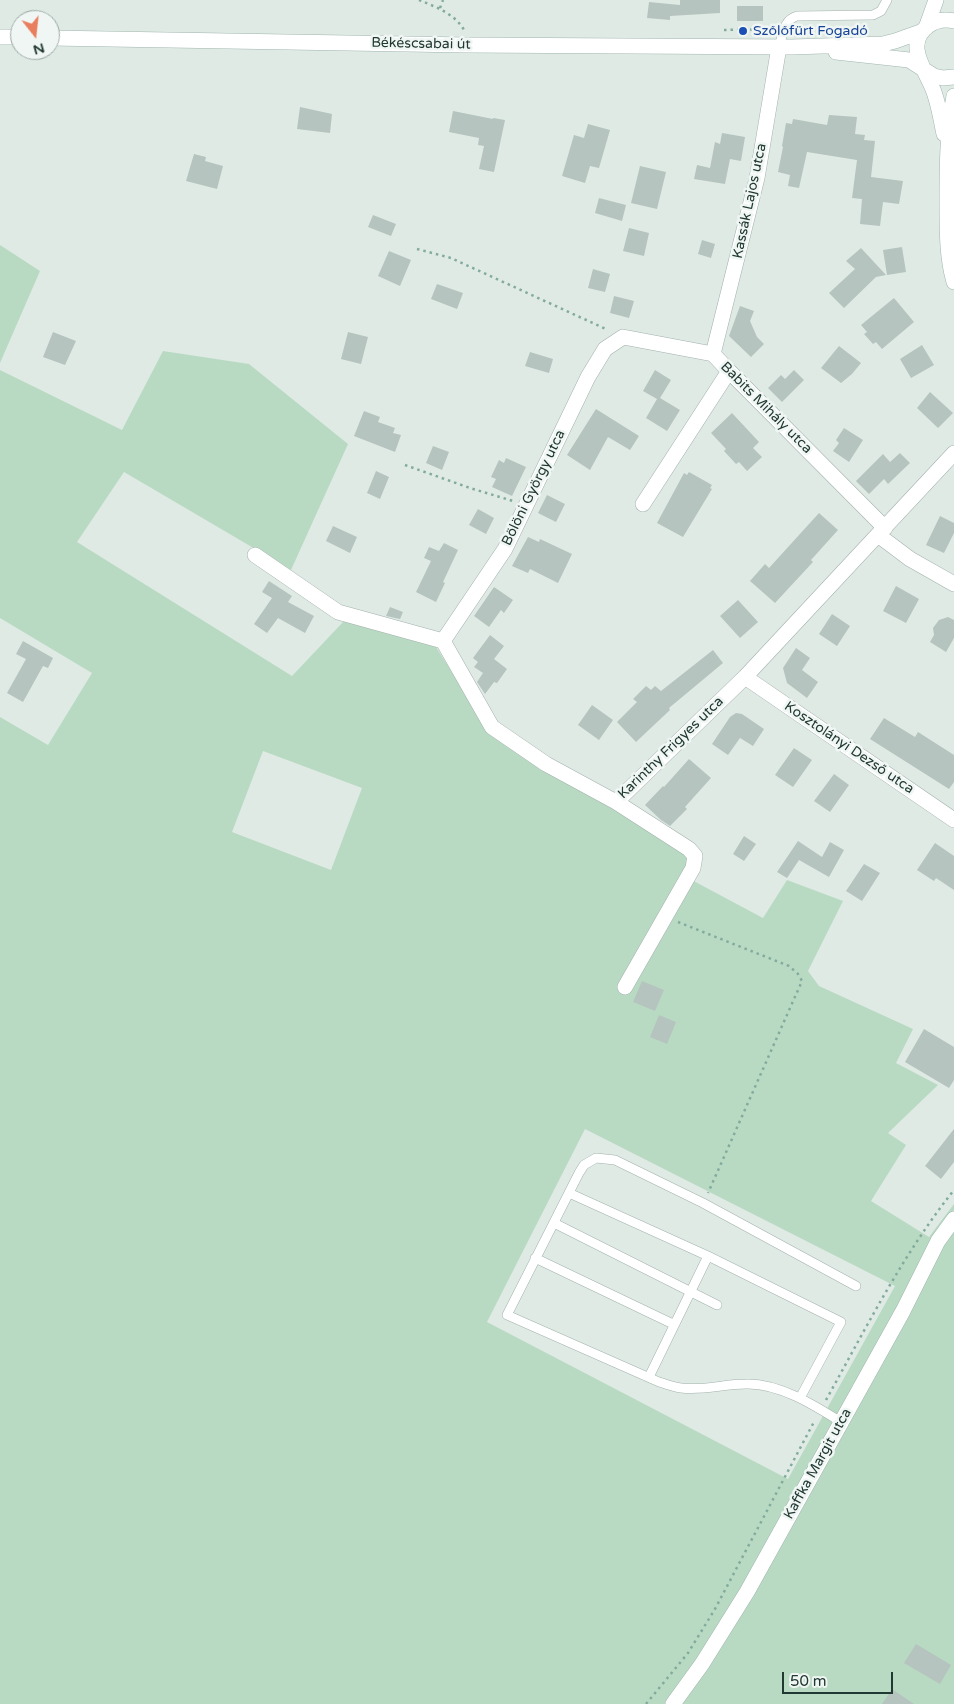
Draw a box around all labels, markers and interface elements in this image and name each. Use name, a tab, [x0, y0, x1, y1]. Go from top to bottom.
north arrow	[10, 10, 60, 60]
place label: Szőlőfürt Fogadó	[753, 23, 868, 39]
marker: Szőlőfürt Fogadó	[737, 25, 749, 37]
street label: Békéscsabai út	[371, 35, 471, 53]
text: N	[31, 39, 47, 59]
street label: Kassák Lajos utca	[730, 142, 770, 260]
street label: Babits Mihály utca	[717, 359, 815, 457]
street label: Bölöni György utca	[499, 427, 569, 549]
street label: Karinthy Frigyes utca	[615, 693, 727, 803]
street label: Kosztolányi Dezső utca	[781, 698, 917, 798]
street label: Kaffka Margit utca	[781, 1406, 855, 1522]
scale bar	[784, 1662, 895, 1694]
text: 50 m	[790, 1672, 827, 1690]

